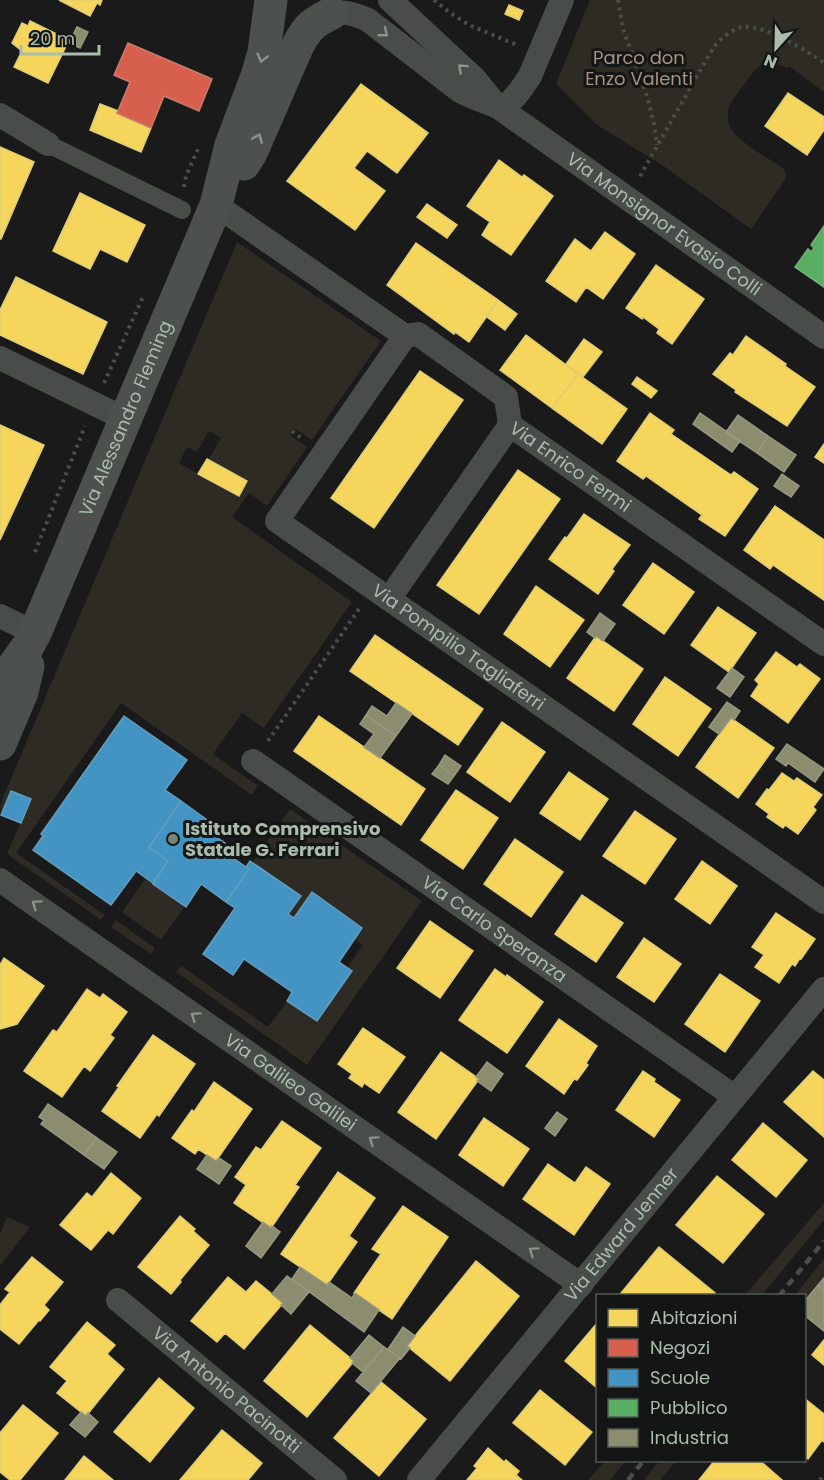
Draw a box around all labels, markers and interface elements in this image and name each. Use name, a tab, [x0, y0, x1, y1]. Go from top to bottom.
scale bar	[21, 18, 99, 56]
north arrow	[746, 18, 806, 78]
one-way arrow	[378, 25, 389, 36]
text: 20 m	[30, 26, 75, 51]
park label: Parco don Enzo Valenti	[585, 45, 693, 91]
text: N	[761, 49, 780, 74]
one-way arrow	[257, 53, 270, 63]
one-way arrow	[459, 64, 469, 75]
one-way arrow	[251, 133, 263, 144]
street label: Via Monsignor Evasio Colli	[562, 146, 767, 301]
street label: Via Alessandro Fleming	[73, 316, 178, 520]
street label: Via Enrico Fermi	[505, 415, 636, 518]
street label: Via Pompilio Tagliaferri	[367, 578, 550, 716]
place label: Istituto Comprensivo Statale G. Ferrari	[185, 816, 380, 862]
marker: Istituto Comprensivo Statale G. Ferrari	[166, 832, 180, 846]
street label: Via Carlo Speranza	[417, 869, 572, 988]
one-way arrow	[31, 900, 42, 911]
one-way arrow	[191, 1012, 202, 1023]
street label: Via Galileo Galilei	[220, 1027, 362, 1137]
one-way arrow	[368, 1136, 379, 1147]
street label: Via Edward Jenner	[558, 1162, 684, 1307]
one-way arrow	[528, 1247, 539, 1258]
legend	[596, 1294, 806, 1462]
text: Abitazioni	[650, 1305, 738, 1330]
street label: Via Antonio Pacinotti	[147, 1321, 307, 1459]
text: Negozi	[650, 1335, 710, 1360]
text: Scuole	[650, 1365, 710, 1390]
text: Pubblico	[650, 1395, 728, 1420]
text: Industria	[650, 1425, 729, 1450]

